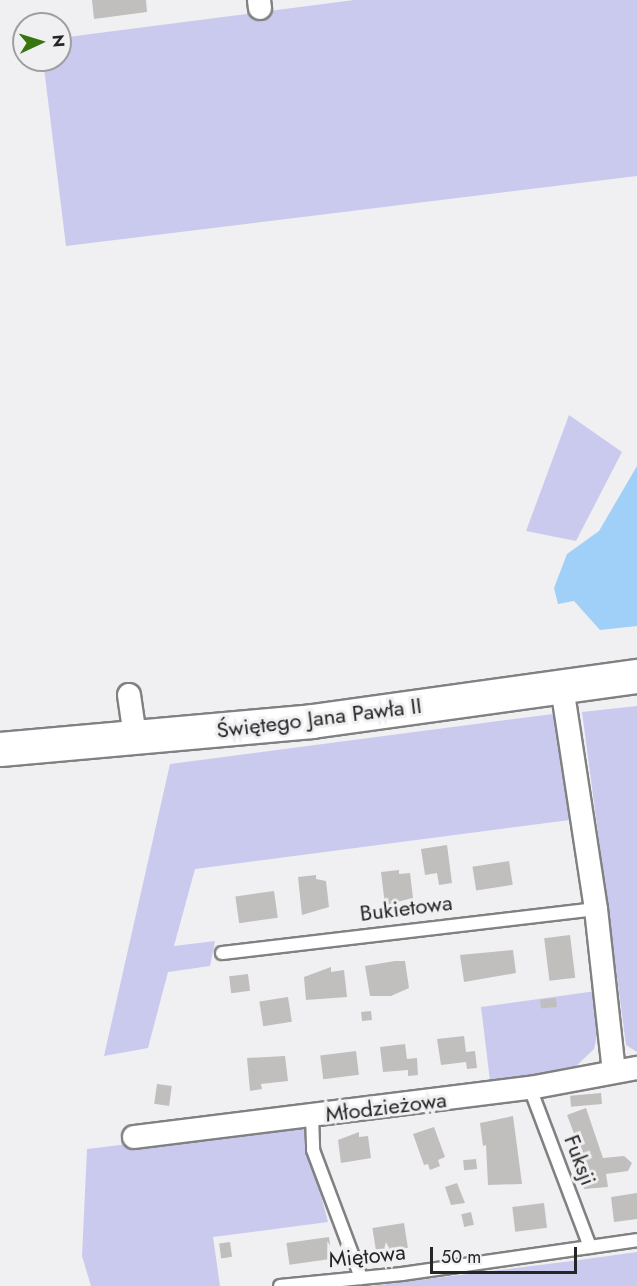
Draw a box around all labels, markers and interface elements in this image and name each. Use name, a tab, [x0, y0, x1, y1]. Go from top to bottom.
north arrow	[12, 12, 72, 72]
text: N	[47, 34, 70, 48]
street label: Świętego Jana Pawła II	[215, 692, 423, 744]
street label: Bukietowa	[358, 889, 454, 927]
street label: Młodzieżowa	[324, 1086, 448, 1128]
street label: Fuksji	[558, 1131, 602, 1189]
scale bar	[433, 1235, 580, 1273]
street label: Miętowa	[327, 1239, 407, 1273]
text: 50 m	[441, 1244, 481, 1270]

